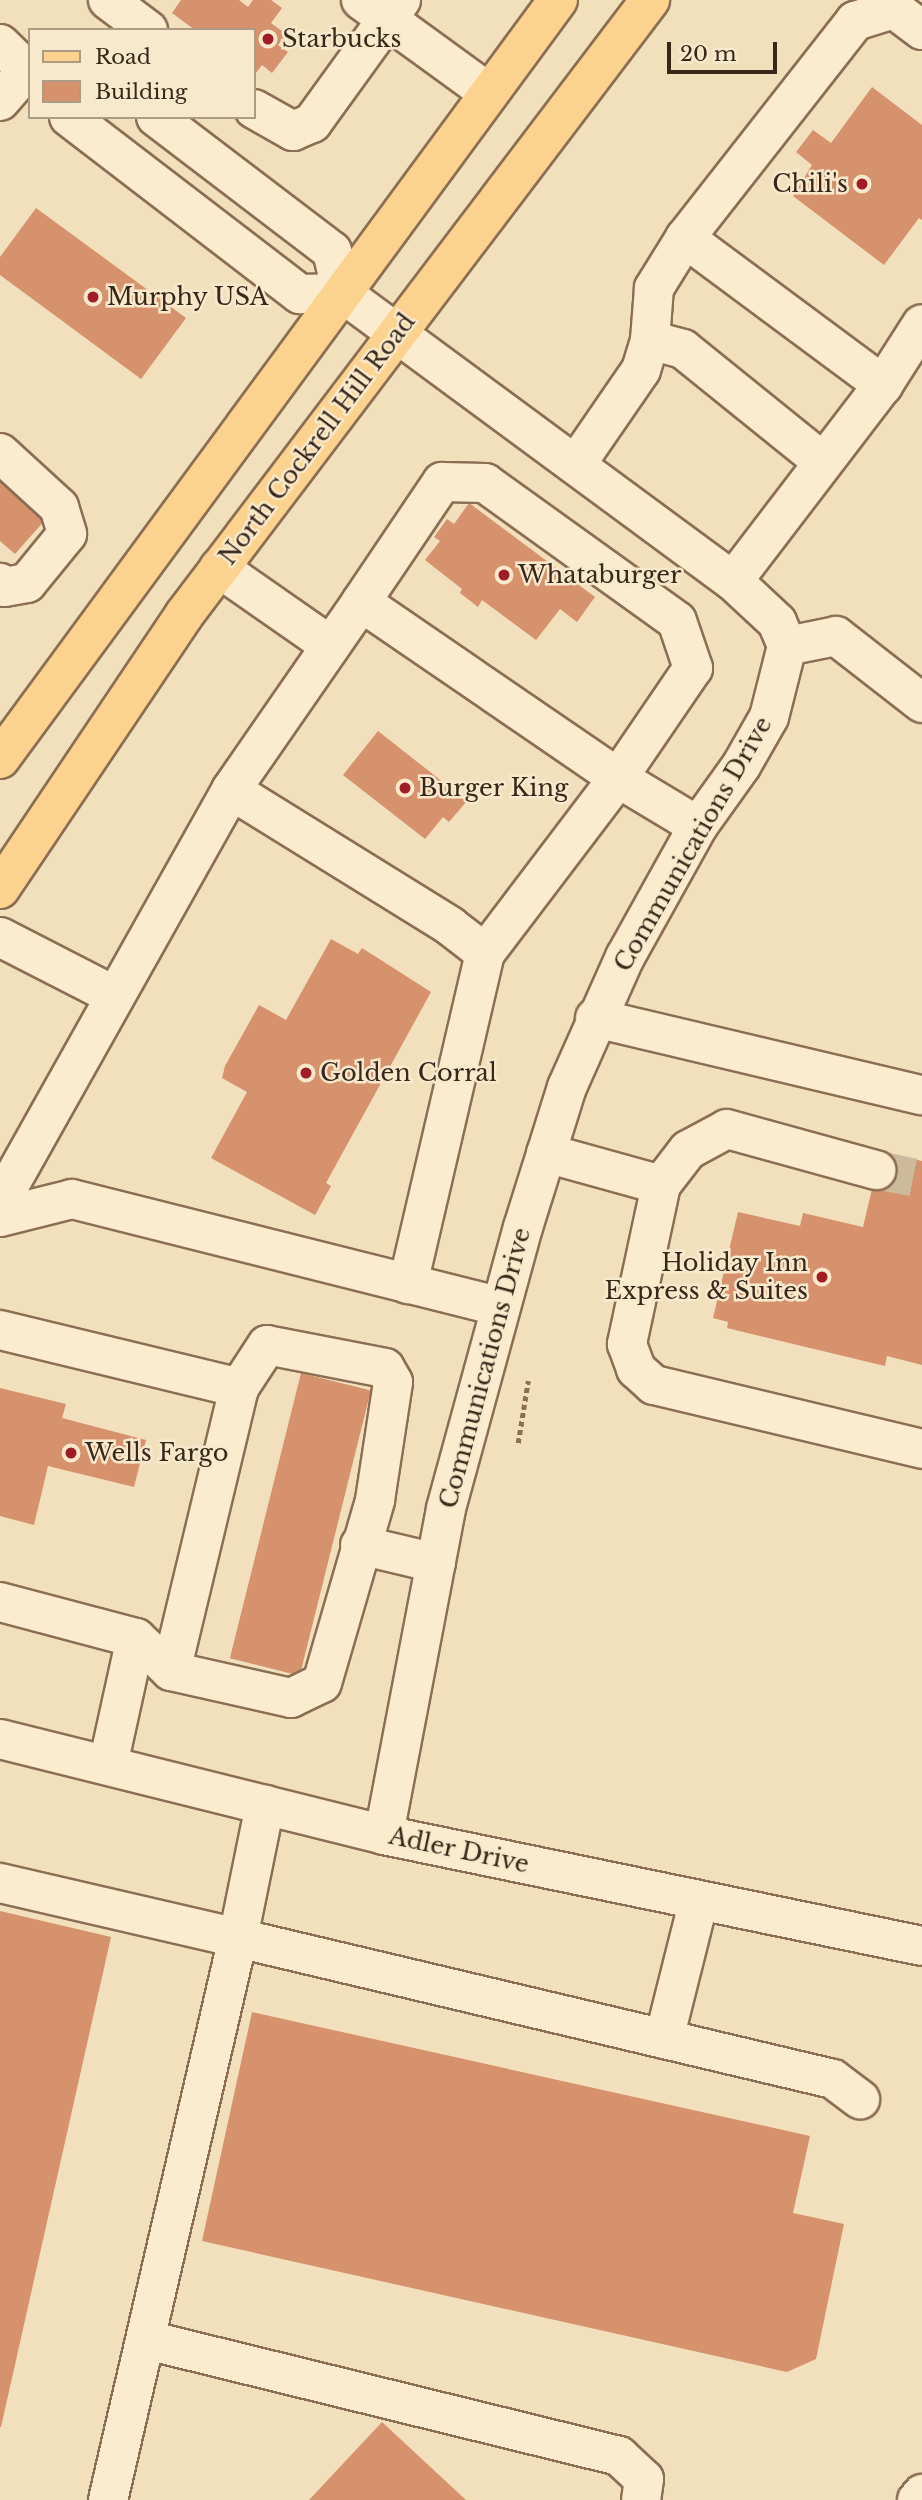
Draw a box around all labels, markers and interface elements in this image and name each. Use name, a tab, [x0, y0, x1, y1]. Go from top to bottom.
place label: Starbucks	[282, 25, 401, 53]
legend	[28, 28, 256, 119]
scale bar	[670, 28, 780, 72]
marker: Starbucks	[260, 31, 276, 47]
text: 20 m	[680, 41, 737, 67]
text: Road	[95, 44, 151, 70]
text: Building	[95, 79, 187, 105]
place label: Chili's	[772, 170, 848, 198]
marker: Chili's	[854, 176, 870, 192]
place label: Murphy USA	[107, 283, 269, 311]
marker: Murphy USA	[85, 289, 101, 305]
street label: North Cockrell Hill Road	[213, 308, 421, 570]
place label: Whataburger	[518, 561, 682, 589]
marker: Whataburger	[496, 567, 512, 583]
street label: Communications Drive	[608, 712, 778, 976]
place label: Burger King	[419, 774, 569, 802]
marker: Burger King	[397, 780, 413, 796]
place label: Golden Corral	[320, 1059, 497, 1087]
marker: Golden Corral	[298, 1065, 314, 1081]
street label: Communications Drive	[434, 1225, 536, 1511]
place label: Holiday Inn Express & Suites	[605, 1249, 808, 1305]
marker: Holiday Inn Express & Suites	[814, 1269, 830, 1285]
place label: Wells Fargo	[85, 1439, 228, 1467]
marker: Wells Fargo	[63, 1445, 79, 1461]
street label: Adler Drive	[386, 1821, 532, 1879]

